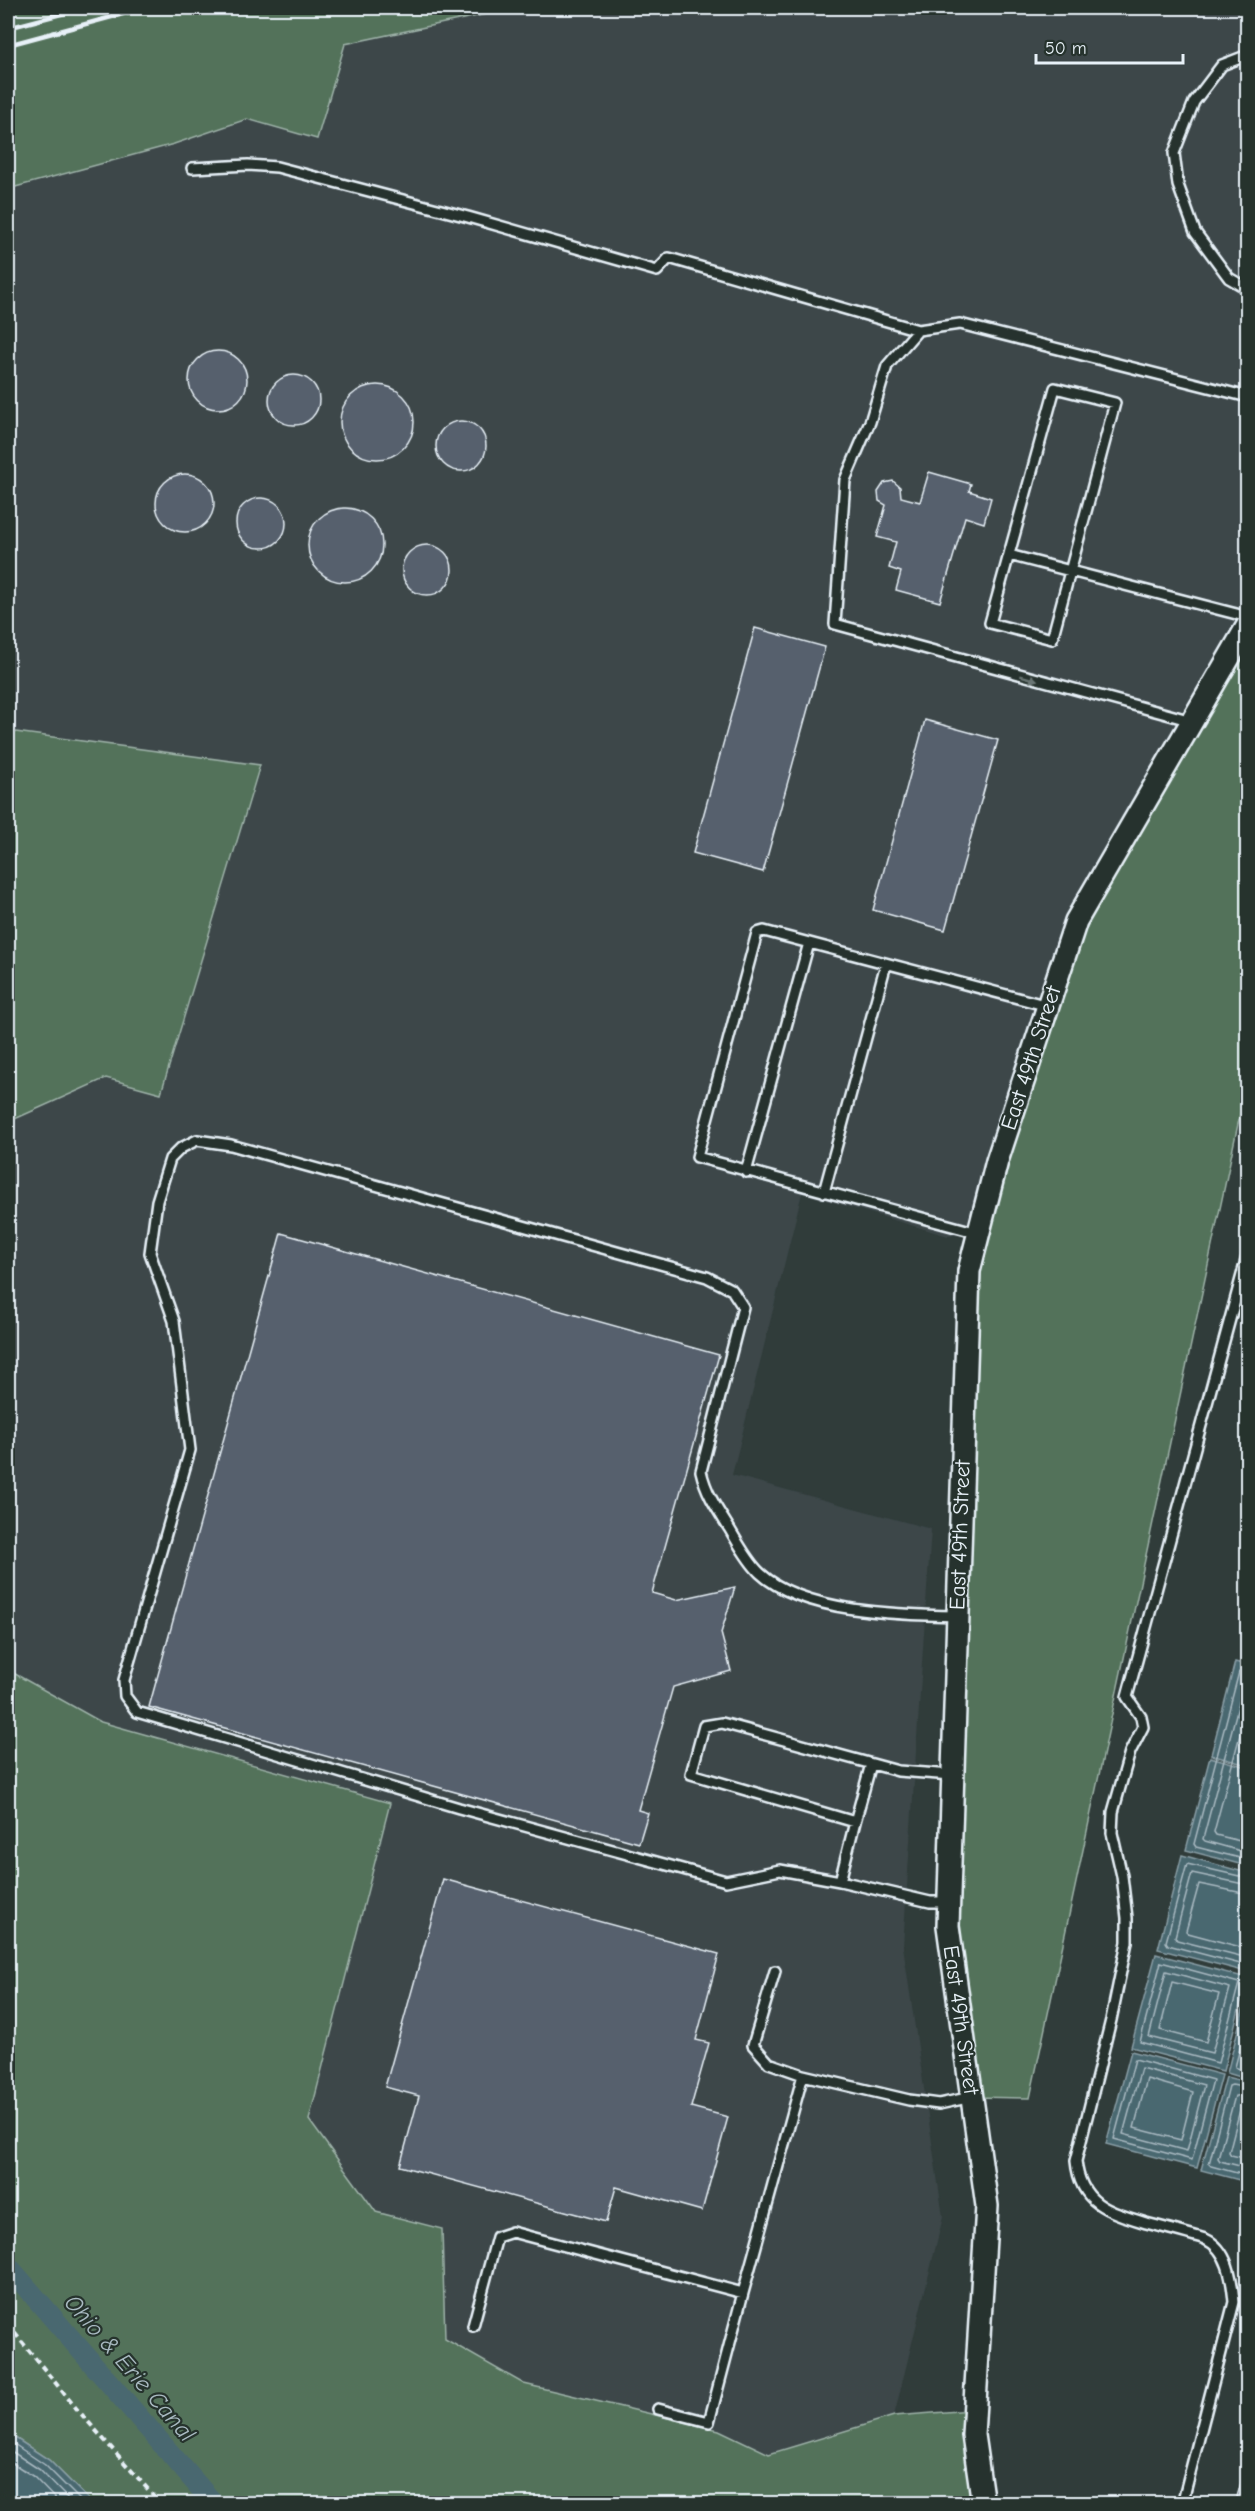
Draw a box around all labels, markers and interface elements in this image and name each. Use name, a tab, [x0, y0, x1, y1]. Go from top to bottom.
scale bar	[1036, 27, 1183, 65]
text: 50 m	[1045, 38, 1087, 59]
one-way arrow	[1020, 673, 1038, 683]
street label: East 49th Street	[995, 982, 1067, 1133]
street label: East 49th Street	[944, 1459, 976, 1611]
street label: East 49th Street	[938, 1944, 984, 2097]
water label: Ohio & Erie Canal	[59, 2289, 202, 2448]

